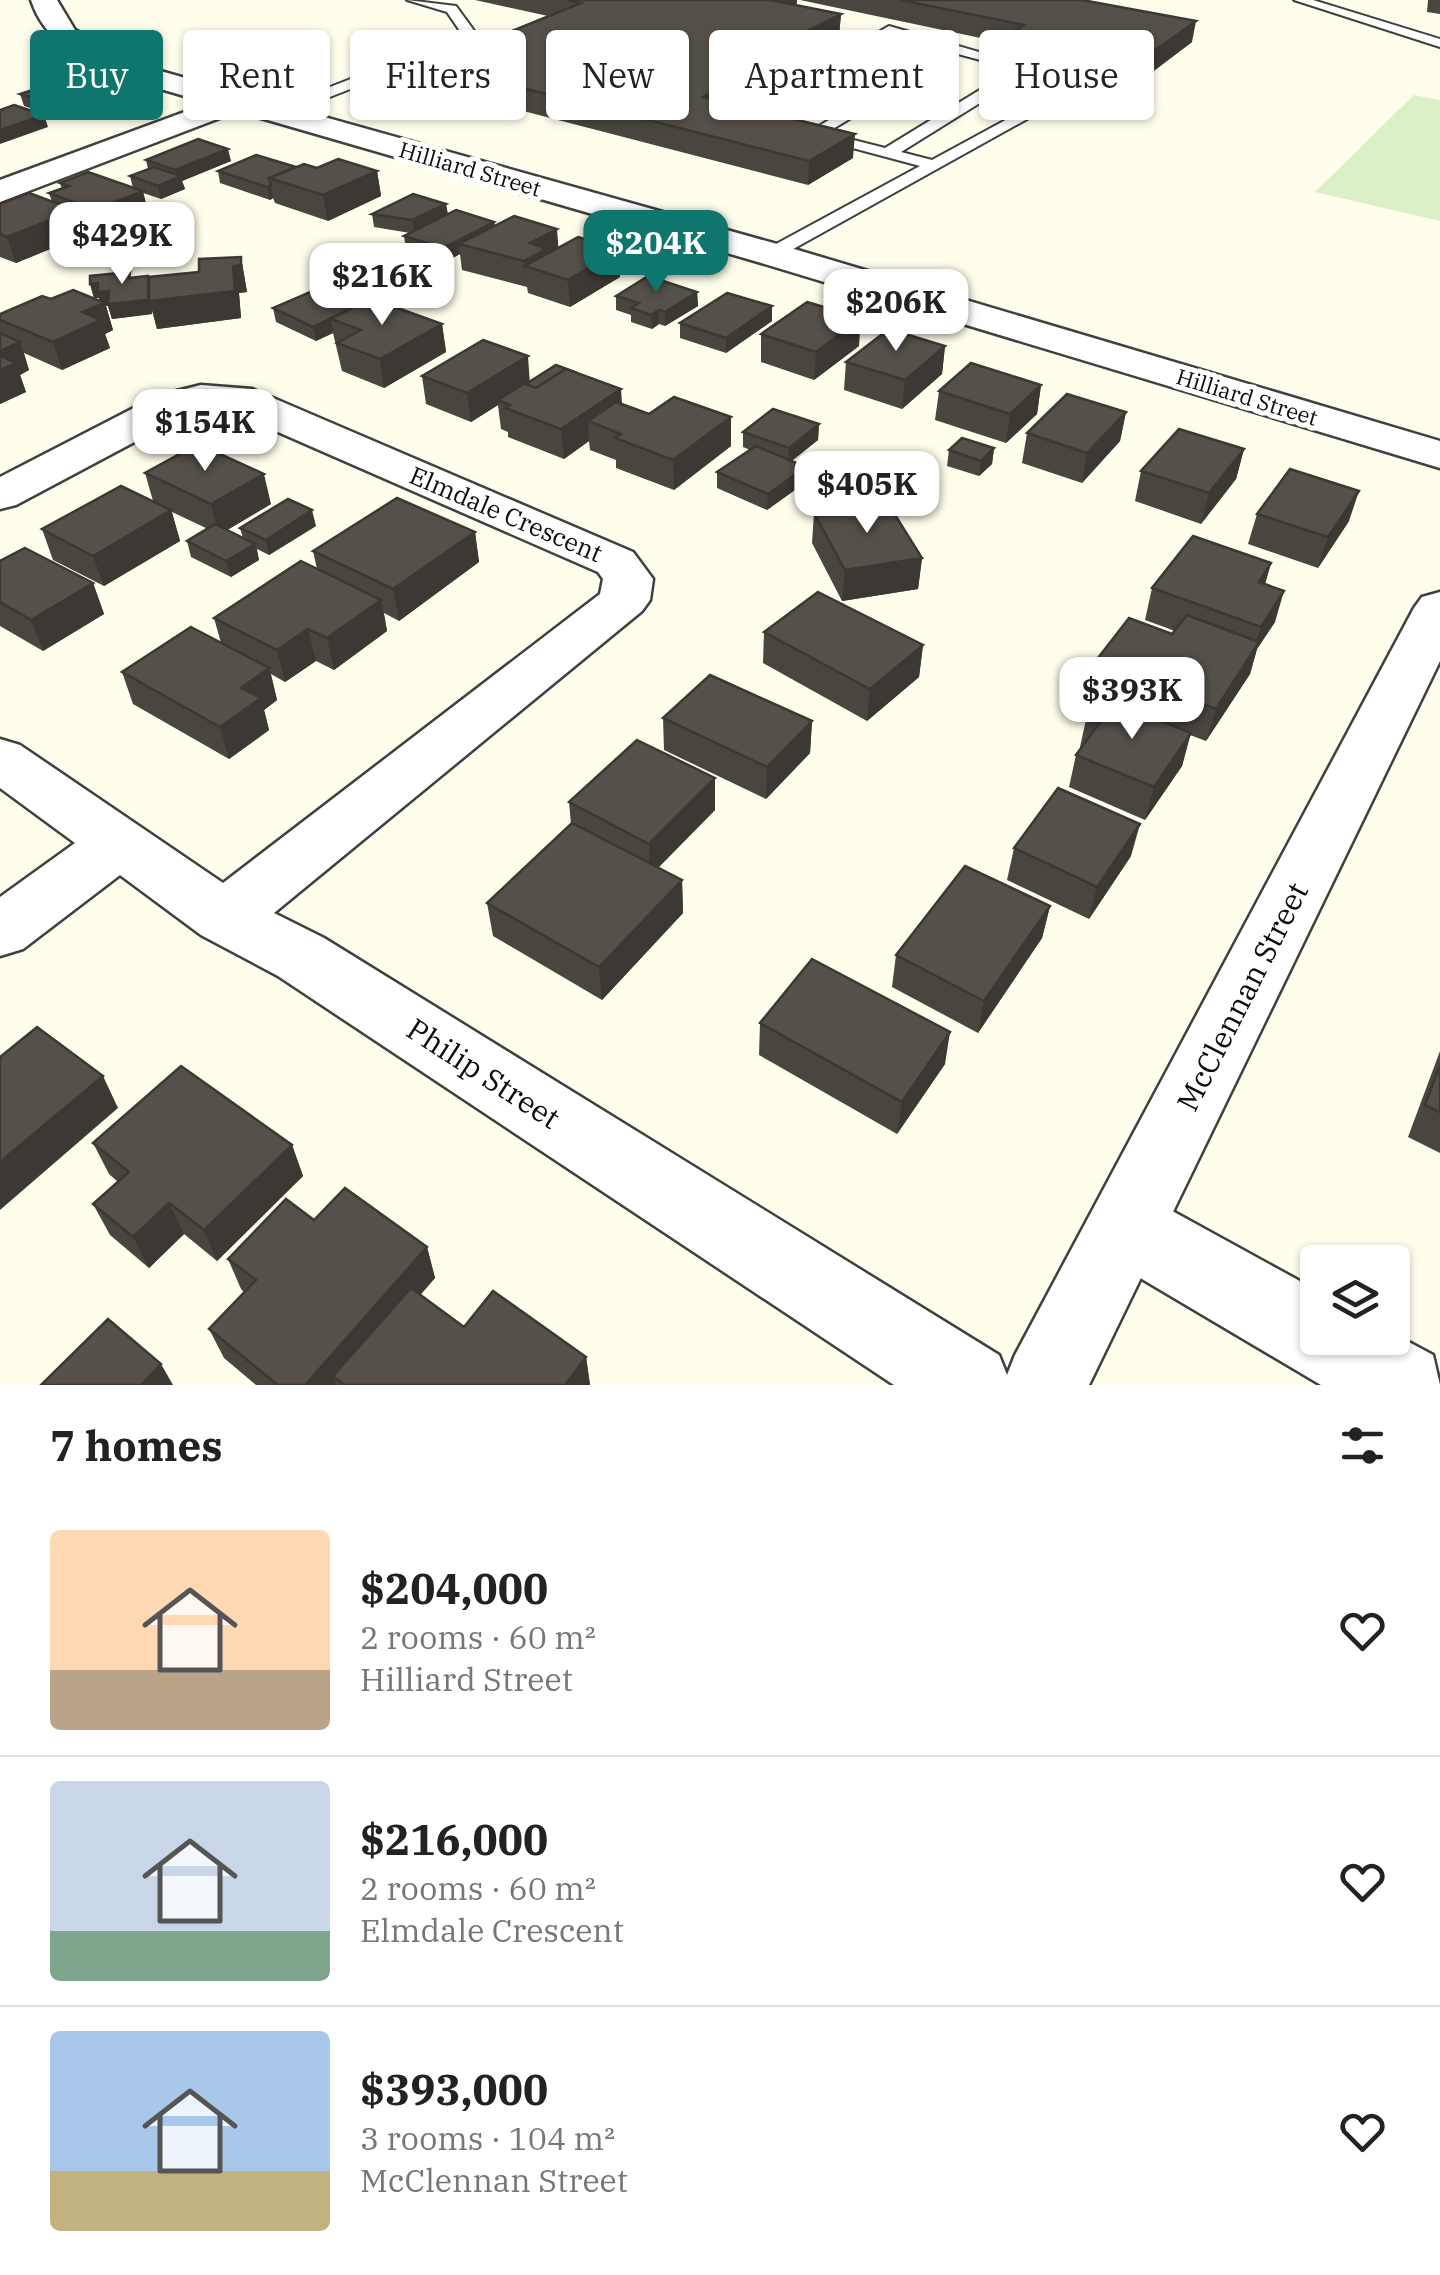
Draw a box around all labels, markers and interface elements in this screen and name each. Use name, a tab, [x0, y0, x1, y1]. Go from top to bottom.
chip: Buy	[30, 30, 163, 120]
chip: Rent	[183, 30, 330, 120]
chip: Filters	[350, 30, 526, 120]
chip: New	[546, 30, 689, 120]
chip: Apartment	[709, 30, 959, 120]
chip: House	[979, 30, 1154, 120]
street label: Hilliard Street	[396, 134, 545, 203]
pin: $429K	[52, 202, 192, 287]
pin: $204K	[586, 210, 726, 295]
text: $429K	[71, 213, 173, 255]
text: $204K	[605, 221, 707, 263]
pin: $216K	[312, 243, 452, 328]
text: $216K	[331, 254, 433, 296]
pin: $206K	[826, 269, 966, 354]
text: $206K	[845, 280, 947, 322]
street label: Hilliard Street	[1173, 361, 1322, 432]
pin: $154K	[135, 389, 275, 474]
text: $154K	[154, 400, 256, 442]
pin: $405K	[797, 451, 937, 536]
street label: Elmdale Crescent	[405, 458, 608, 569]
text: $405K	[816, 462, 918, 504]
pin: $393K	[1062, 657, 1202, 742]
text: $393K	[1081, 668, 1183, 710]
street label: McClennan Street	[1167, 876, 1316, 1117]
street label: Philip Street	[400, 1009, 568, 1137]
map controls	[1300, 1245, 1410, 1355]
button: layers	[1300, 1245, 1410, 1355]
text: 7 homes	[50, 1418, 223, 1473]
icon: filters	[1335, 1418, 1390, 1473]
text: $204,000	[360, 1561, 548, 1616]
icon: home	[130, 1570, 250, 1690]
icon: heart	[1335, 1603, 1390, 1658]
text: 2 rooms · 60 m²	[360, 1616, 596, 1658]
text: Hilliard Street	[360, 1658, 573, 1700]
text: $216,000	[360, 1812, 548, 1867]
icon: home	[130, 1821, 250, 1941]
icon: heart	[1335, 1854, 1390, 1909]
text: 2 rooms · 60 m²	[360, 1867, 596, 1909]
text: Elmdale Crescent	[360, 1909, 624, 1951]
text: $393,000	[360, 2062, 548, 2117]
icon: home	[130, 2071, 250, 2191]
icon: heart	[1335, 2104, 1390, 2159]
text: 3 rooms · 104 m²	[360, 2117, 615, 2159]
text: McClennan Street	[360, 2159, 628, 2201]

